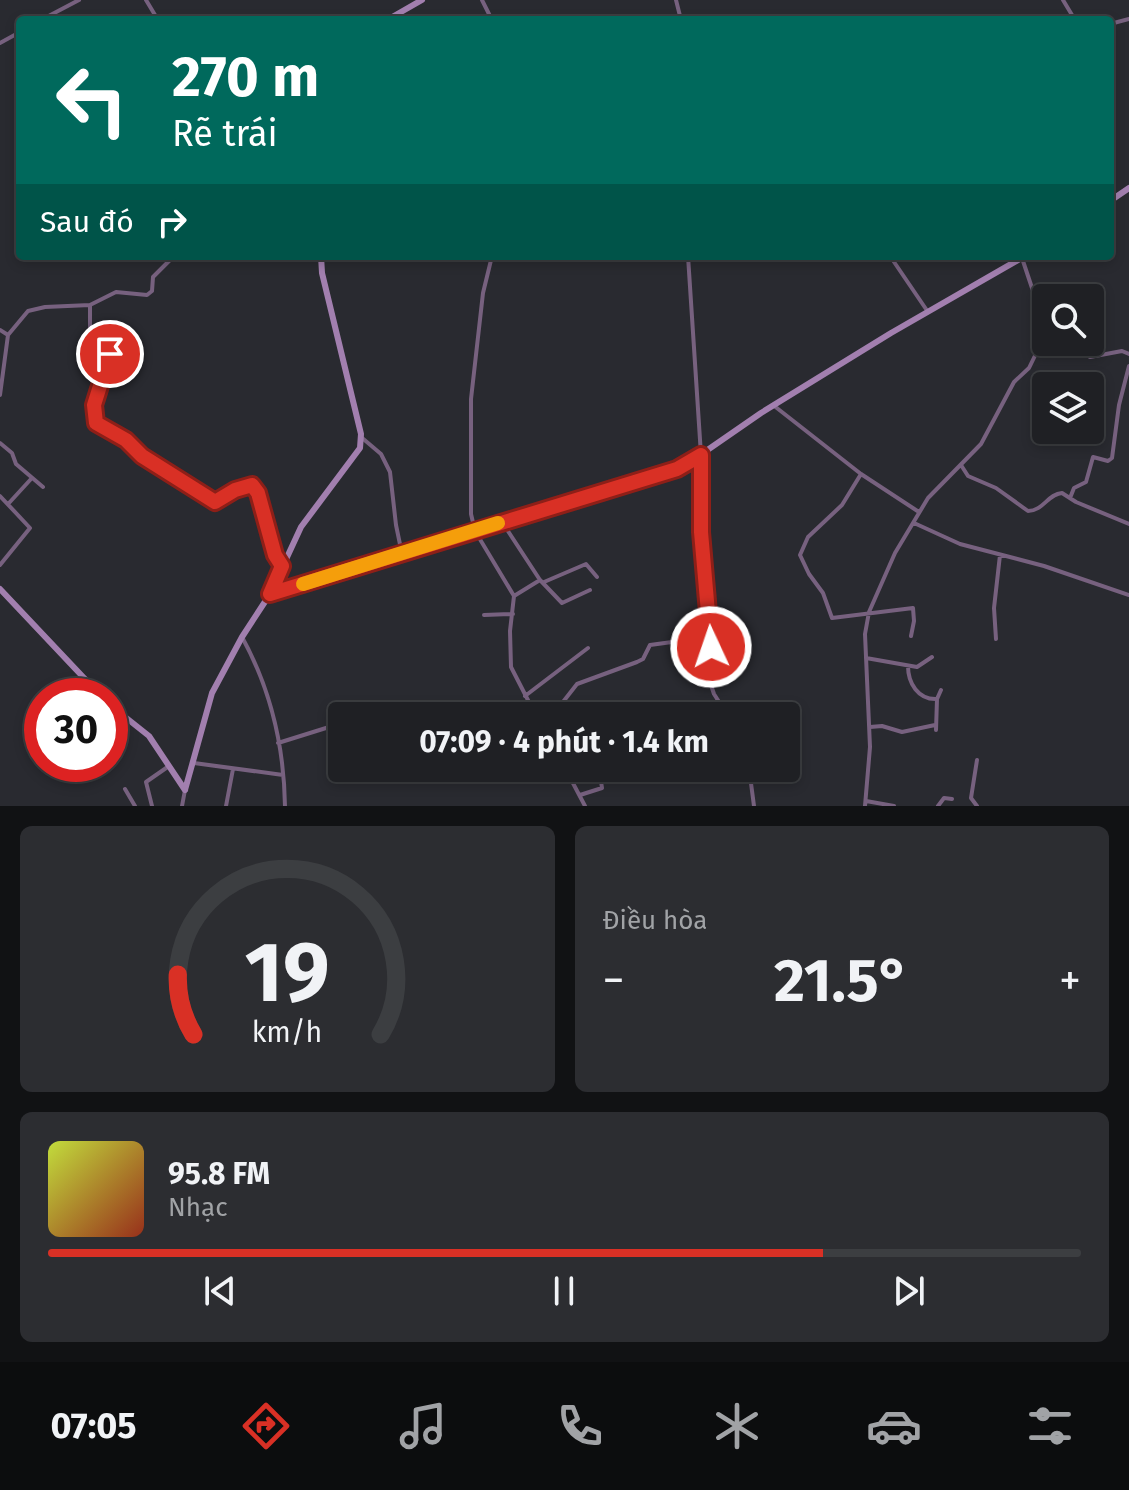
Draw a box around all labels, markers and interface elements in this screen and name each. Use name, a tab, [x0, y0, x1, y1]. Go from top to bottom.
text: 270 m	[172, 44, 319, 111]
icon: left	[40, 48, 144, 152]
text: Rẽ trái	[172, 112, 278, 156]
icon: right	[150, 200, 194, 244]
text: Sau đó	[40, 204, 134, 240]
map controls	[1032, 284, 1104, 444]
button: search	[1032, 284, 1104, 356]
pin	[76, 320, 144, 388]
icon: arrive	[88, 332, 132, 376]
button: layers	[1032, 372, 1104, 444]
position arrow	[669, 605, 753, 689]
speed limit sign: 30	[24, 678, 128, 782]
text: 07:09 · 4 phút · 1.4 km	[419, 724, 709, 760]
text: Điều hòa	[603, 905, 707, 936]
text: 19	[245, 923, 330, 1023]
text: 21.5°	[774, 945, 909, 1017]
text: −	[603, 954, 625, 1007]
text: +	[1059, 954, 1081, 1007]
text: km/h	[252, 1015, 323, 1050]
text: 95.8 FM	[168, 1156, 270, 1192]
text: Nhạc	[168, 1192, 228, 1223]
icon: previous	[198, 1269, 242, 1313]
icon: pause	[542, 1269, 586, 1313]
icon: next	[887, 1269, 931, 1313]
icon: directions	[238, 1398, 294, 1454]
icon: music	[395, 1398, 451, 1454]
icon: phone	[552, 1398, 608, 1454]
icon: climate	[709, 1398, 765, 1454]
icon: car	[866, 1398, 922, 1454]
icon: filters	[1022, 1398, 1078, 1454]
text: 07:05	[50, 1404, 137, 1448]

